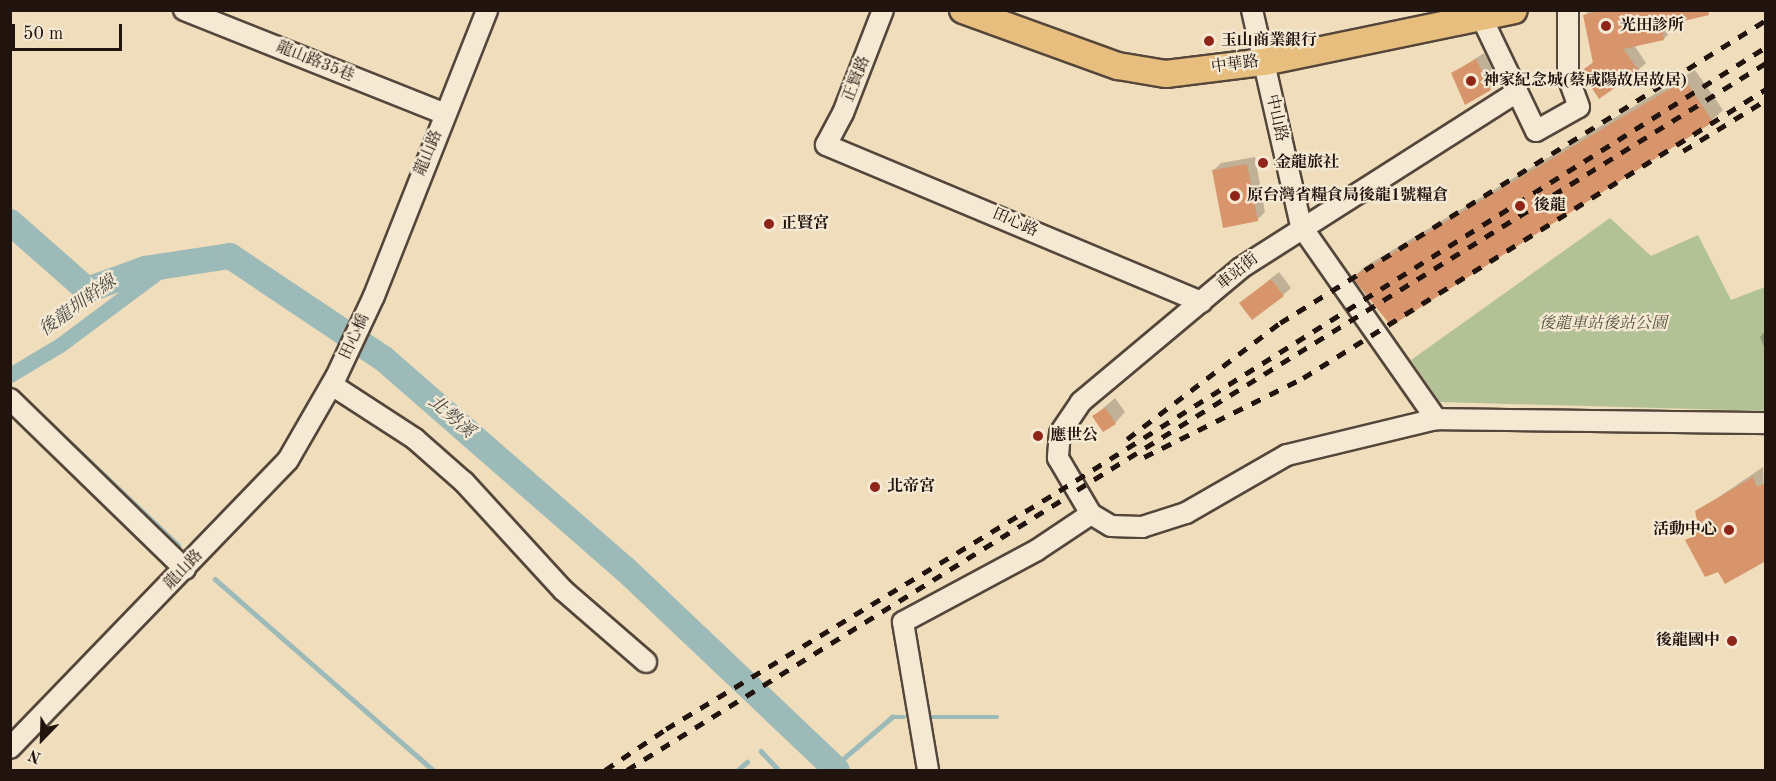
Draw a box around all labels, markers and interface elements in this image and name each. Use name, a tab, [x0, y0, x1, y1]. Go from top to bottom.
scale bar	[15, 12, 124, 50]
place label: 光田診所	[1620, 16, 1684, 36]
marker: 光田診所	[1597, 17, 1615, 35]
text: 50 m	[23, 25, 63, 43]
place label: 玉山商業銀行	[1221, 31, 1317, 51]
marker: 玉山商業銀行	[1202, 34, 1216, 48]
street label: 龍山路35巷	[273, 38, 357, 86]
street label: 中華路	[1210, 52, 1260, 78]
street label: 正賢路	[839, 53, 875, 105]
place label: 神家紀念城(蔡咸陽故居故居)	[1483, 71, 1687, 91]
marker: 神家紀念城(蔡咸陽故居故居)	[1464, 74, 1478, 88]
street label: 中山路	[1261, 92, 1291, 144]
street label: 龍山路	[411, 127, 447, 179]
place label: 金龍旅社	[1275, 153, 1339, 173]
marker: 金龍旅社	[1256, 156, 1270, 170]
place label: 原台灣省糧食局後龍1號糧倉	[1247, 186, 1448, 206]
marker: 原台灣省糧食局後龍1號糧倉	[1228, 189, 1242, 203]
place label: 後龍	[1534, 196, 1566, 216]
marker: 後龍	[1511, 197, 1529, 215]
street label: 田心路	[989, 205, 1041, 241]
place label: 正賢宮	[781, 214, 829, 234]
marker: 正賢宮	[762, 217, 776, 231]
street label: 車站街	[1213, 249, 1263, 295]
water label: 後龍圳幹線	[35, 271, 121, 341]
street label: 田心橋	[336, 311, 374, 363]
park label: 後龍車站後站公園	[1539, 314, 1667, 334]
water label: 北勢溪	[424, 391, 478, 443]
place label: 應世公	[1050, 426, 1098, 446]
marker: 應世公	[1031, 429, 1045, 443]
place label: 北帝宮	[887, 477, 935, 497]
marker: 北帝宮	[868, 480, 882, 494]
place label: 活動中心	[1653, 520, 1717, 540]
marker: 活動中心	[1722, 523, 1736, 537]
street label: 龍山路	[160, 546, 208, 594]
place label: 後龍國中	[1656, 631, 1720, 651]
marker: 後龍國中	[1725, 634, 1739, 648]
north arrow	[12, 709, 72, 769]
text: N	[26, 746, 44, 765]

